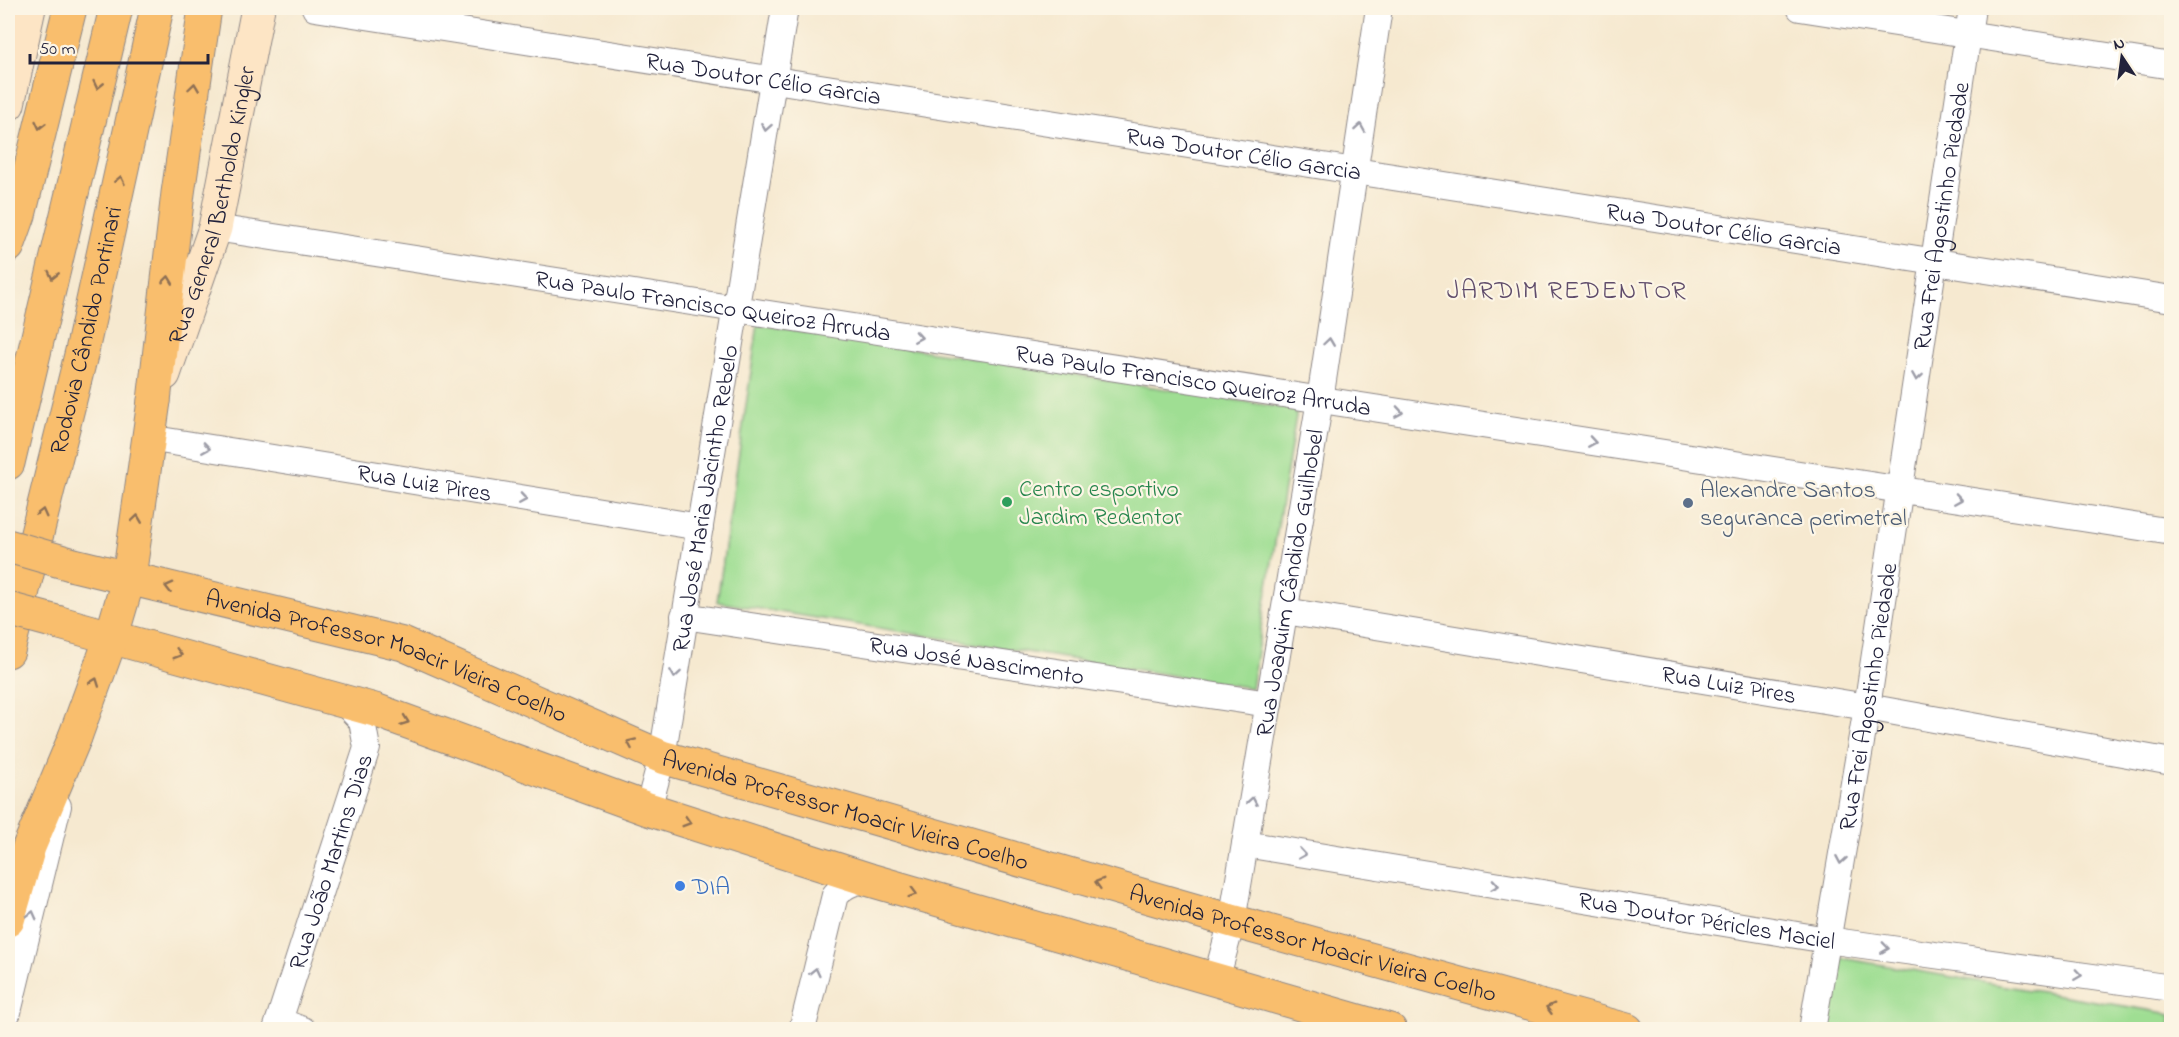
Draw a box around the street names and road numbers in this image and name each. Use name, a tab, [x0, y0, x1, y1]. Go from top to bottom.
street label: Rua Doutor Célio Garcia	[643, 45, 883, 116]
street label: Rua General Bertholdo Kingler	[161, 63, 266, 350]
street label: Rua Frei Agostinho Piedade	[1906, 80, 1981, 353]
street label: Rua Doutor Célio Garcia	[1123, 120, 1364, 192]
street label: Rua Doutor Célio Garcia	[1603, 196, 1844, 267]
street label: Rodovia Cândido Portinari	[42, 203, 133, 458]
street label: Rua Paulo Francisco Queiroz Arruda	[532, 263, 893, 353]
street label: Rua Paulo Francisco Queiroz Arruda	[1012, 338, 1373, 427]
street label: Rua José Maria Jacintho Rebelo	[664, 342, 749, 655]
street label: Rua Joaquim Cândido Guilhobel	[1248, 427, 1335, 740]
street label: Rua Luiz Pires	[354, 457, 494, 513]
street label: Rua Frei Agostinho Piedade	[1831, 560, 1908, 834]
street label: Avenida Professor Moacir Vieira Coelho	[202, 582, 572, 733]
street label: Rua José Nascimento	[866, 629, 1086, 696]
street label: Rua Luiz Pires	[1659, 658, 1799, 715]
street label: Avenida Professor Moacir Vieira Coelho	[657, 743, 1032, 882]
street label: Rua João Martins Dias	[281, 750, 384, 975]
street label: Avenida Professor Moacir Vieira Coelho	[1125, 877, 1500, 1013]
street label: Rua Doutor Péricles Maciel	[1575, 884, 1837, 961]

